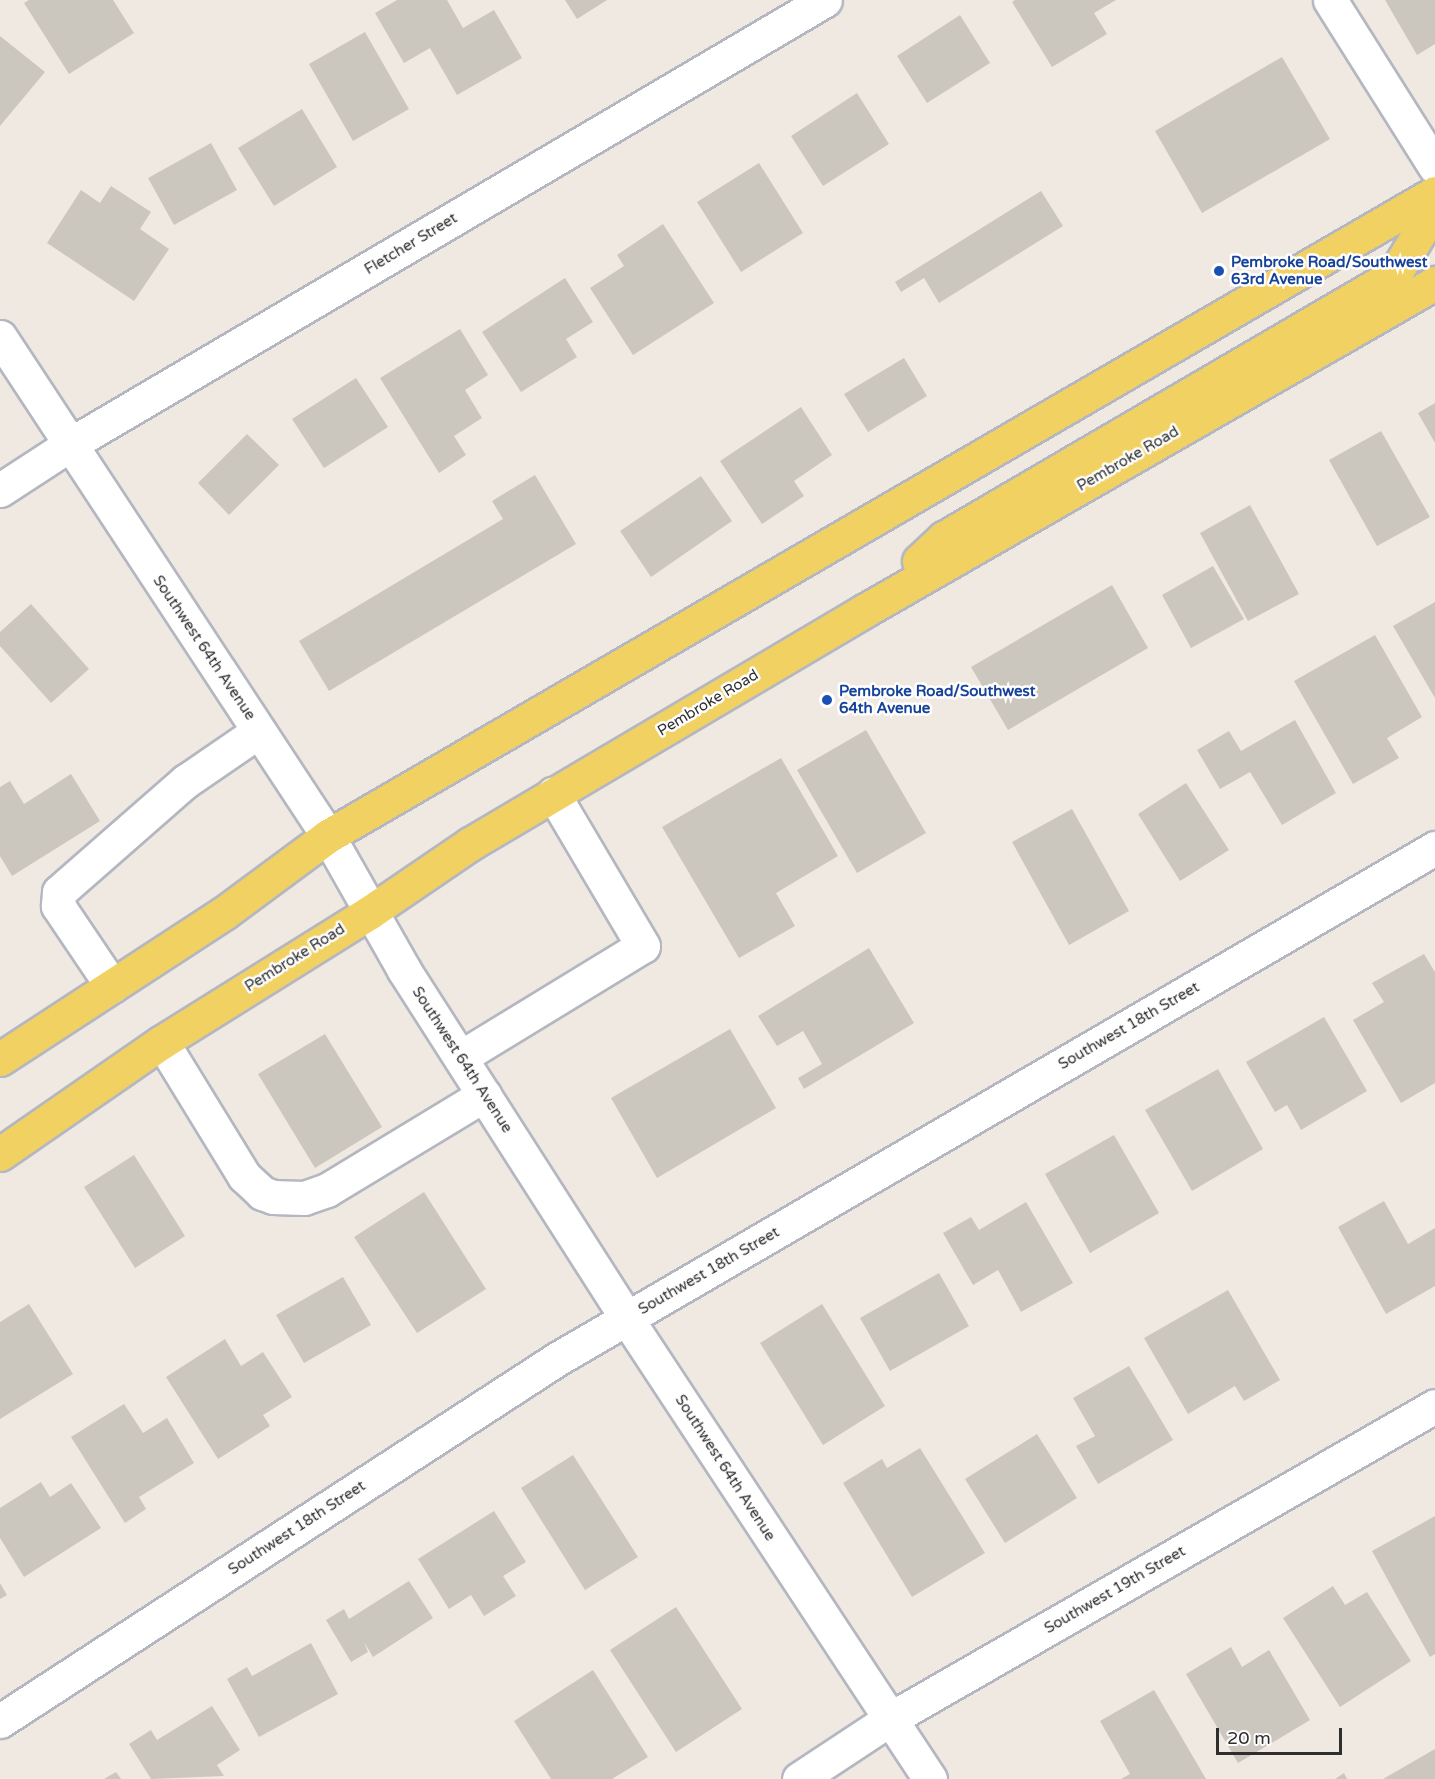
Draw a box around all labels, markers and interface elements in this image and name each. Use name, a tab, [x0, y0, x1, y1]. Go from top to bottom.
street label: Fletcher Street	[361, 209, 461, 279]
place label: Pembroke Road/Southwest 63rd Avenue	[1231, 253, 1427, 288]
marker: Pembroke Road/Southwest 63rd Avenue	[1212, 264, 1226, 278]
street label: Pembroke Road	[1074, 423, 1182, 495]
street label: Southwest 64th Avenue	[149, 572, 259, 724]
street label: Pembroke Road	[654, 666, 762, 740]
place label: Pembroke Road/Southwest 64th Avenue	[839, 682, 1035, 717]
marker: Pembroke Road/Southwest 64th Avenue	[820, 693, 834, 707]
street label: Pembroke Road	[242, 920, 348, 996]
street label: Southwest 18th Street	[1055, 978, 1203, 1074]
street label: Southwest 64th Avenue	[408, 984, 516, 1136]
street label: Southwest 18th Street	[635, 1223, 783, 1319]
street label: Southwest 64th Avenue	[671, 1392, 779, 1544]
street label: Southwest 18th Street	[225, 1477, 369, 1579]
street label: Southwest 19th Street	[1041, 1542, 1189, 1638]
scale bar	[1219, 1716, 1345, 1754]
text: 20 m	[1227, 1727, 1271, 1749]

